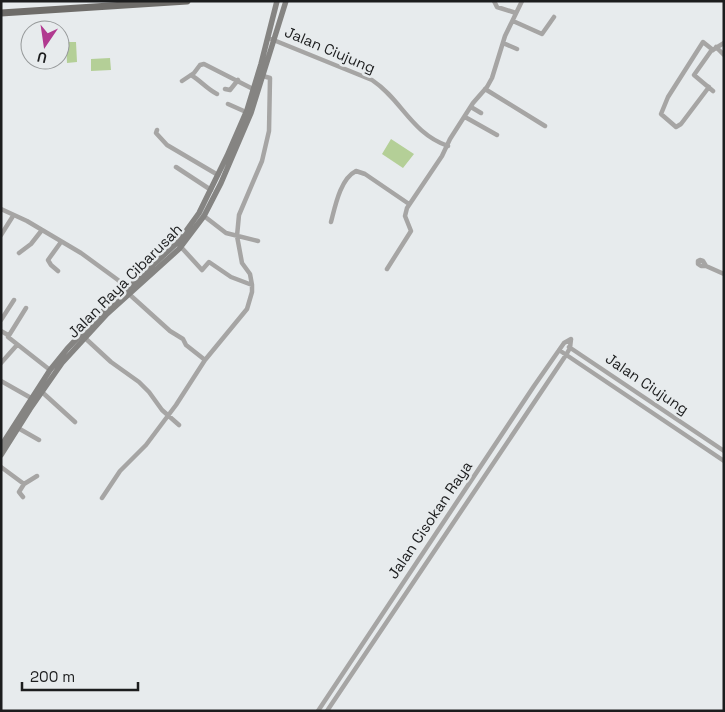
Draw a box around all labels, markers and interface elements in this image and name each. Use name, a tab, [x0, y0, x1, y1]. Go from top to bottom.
north arrow	[20, 20, 70, 70]
street label: Jalan Ciujung	[282, 22, 378, 77]
text: U	[35, 48, 49, 67]
street label: Jalan Raya Cibarusah	[63, 219, 186, 342]
street label: Jalan Ciujung	[602, 349, 693, 418]
street label: Jalan Cisokan Raya	[383, 457, 476, 582]
scale bar	[22, 660, 139, 692]
text: 200 m	[30, 667, 75, 686]

